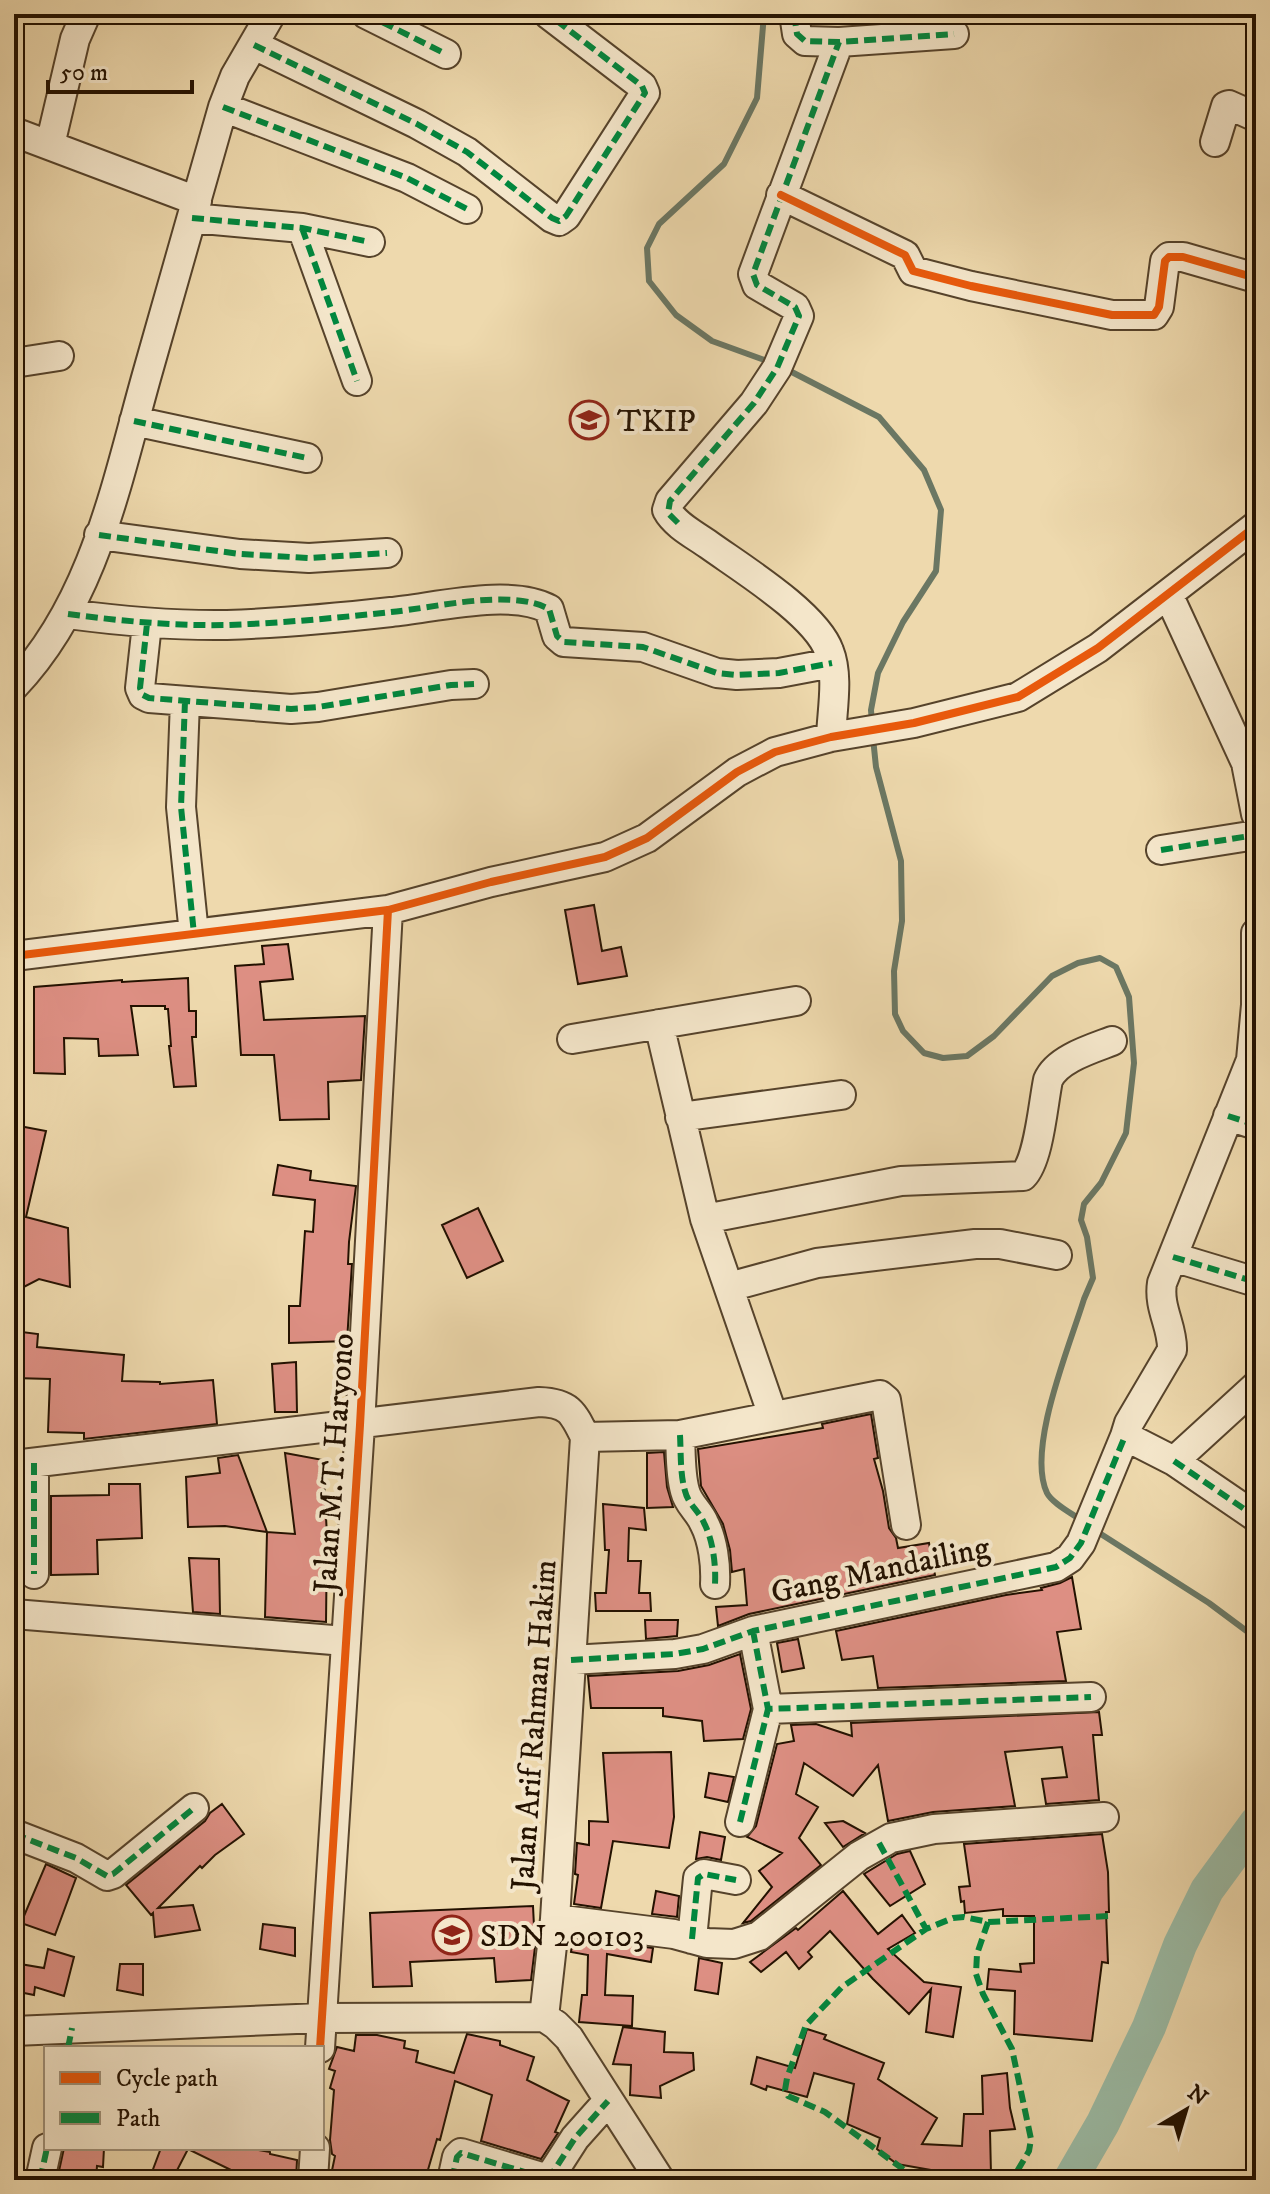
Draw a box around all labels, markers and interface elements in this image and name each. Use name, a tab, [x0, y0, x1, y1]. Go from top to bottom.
scale bar	[48, 44, 192, 94]
text: 50 m	[60, 58, 108, 88]
school or university icon: TKIP	[568, 399, 610, 441]
place label: TKIP	[617, 402, 696, 442]
street label: Jalan M.T. Haryono	[306, 1332, 364, 1597]
street label: Gang Mandailing	[767, 1528, 994, 1614]
street label: Jalan Arif Rahman Hakim	[503, 1558, 567, 1895]
school or university icon: SDN 200103	[431, 1914, 473, 1956]
place label: SDN 200103	[480, 1917, 644, 1957]
legend	[44, 2046, 324, 2150]
text: Cycle path	[116, 2064, 218, 2094]
north arrow	[1146, 2070, 1226, 2150]
text: N	[1182, 2079, 1213, 2112]
text: Path	[116, 2104, 161, 2134]

